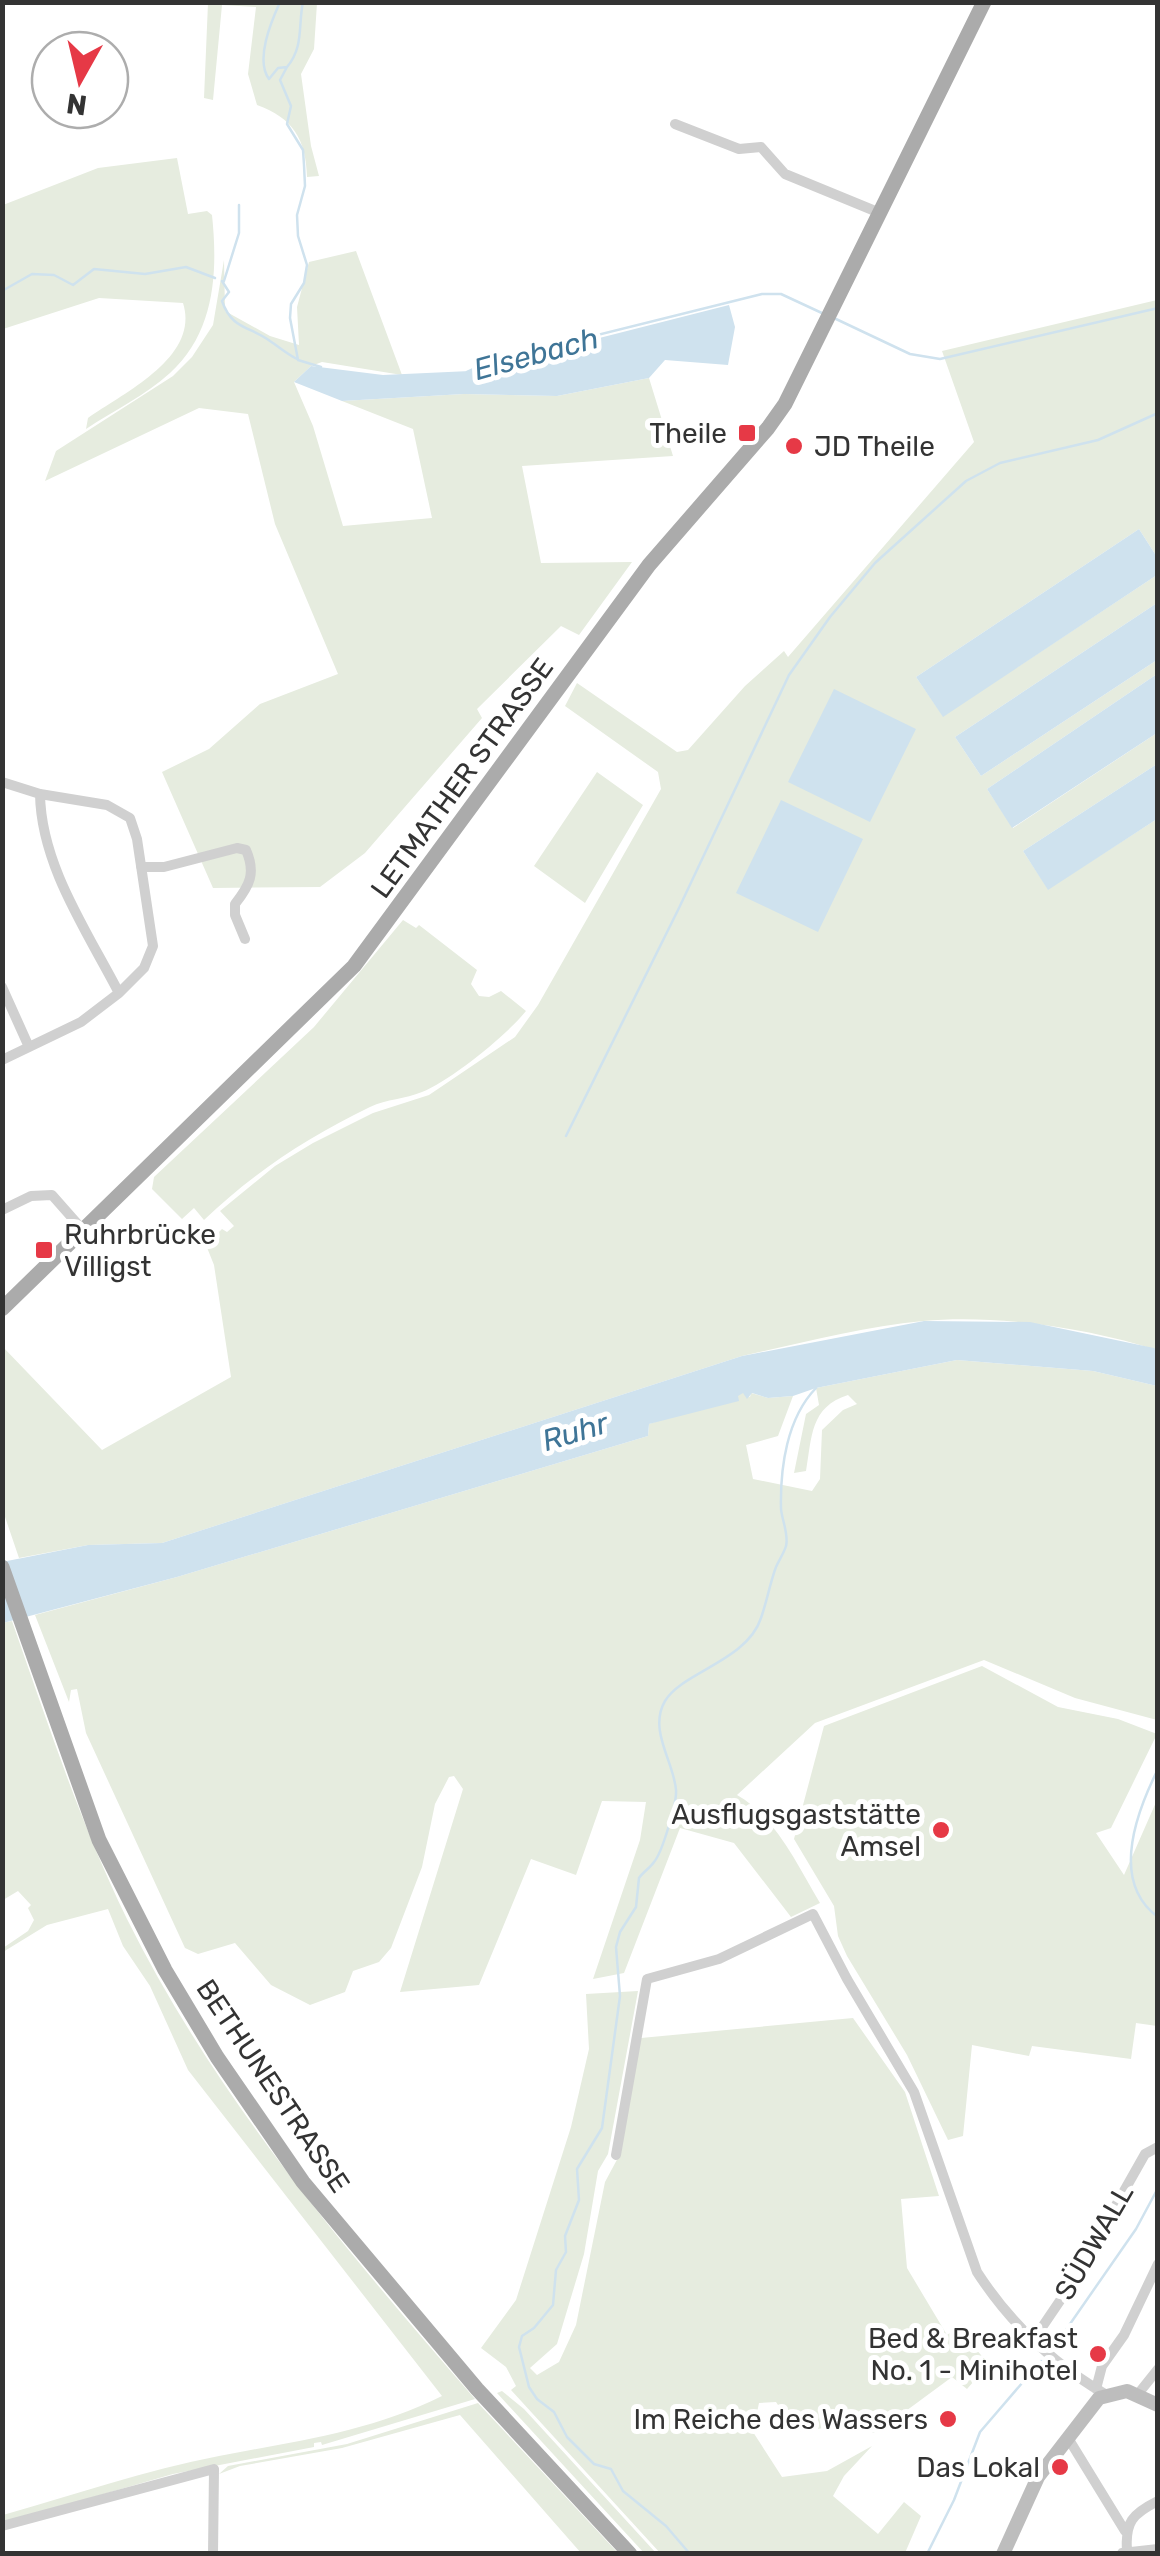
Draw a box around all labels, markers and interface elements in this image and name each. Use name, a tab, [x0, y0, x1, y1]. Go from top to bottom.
north arrow	[30, 30, 130, 130]
text: N	[64, 87, 89, 122]
water label: Elsebach	[470, 320, 602, 388]
place label: Theile	[649, 417, 727, 450]
marker: Theile	[736, 422, 758, 444]
place label: JD Theile	[814, 430, 935, 463]
marker: JD Theile	[783, 435, 805, 457]
street label: LETMATHER STRASSE	[364, 652, 560, 904]
place label: Ruhrbrücke Villigst	[64, 1218, 216, 1283]
marker: Ruhrbrücke Villigst	[33, 1239, 55, 1261]
water label: Ruhr	[537, 1404, 614, 1459]
place label: Ausflugsgaststätte Amsel	[671, 1798, 921, 1863]
marker: Ausflugsgaststätte Amsel	[930, 1819, 952, 1841]
street label: BETHUNESTRASSE	[189, 1973, 357, 2199]
street label: SÜDWALL	[1048, 2178, 1140, 2306]
place label: Bed & Breakfast No. 1 - Minihotel	[868, 2322, 1078, 2387]
marker: Bed & Breakfast No. 1 - Minihotel	[1087, 2343, 1109, 2365]
place label: Im Reiche des Wassers	[633, 2403, 928, 2436]
marker: Im Reiche des Wassers	[937, 2408, 959, 2430]
place label: Das Lokal	[916, 2451, 1040, 2484]
marker: Das Lokal	[1049, 2456, 1071, 2478]

